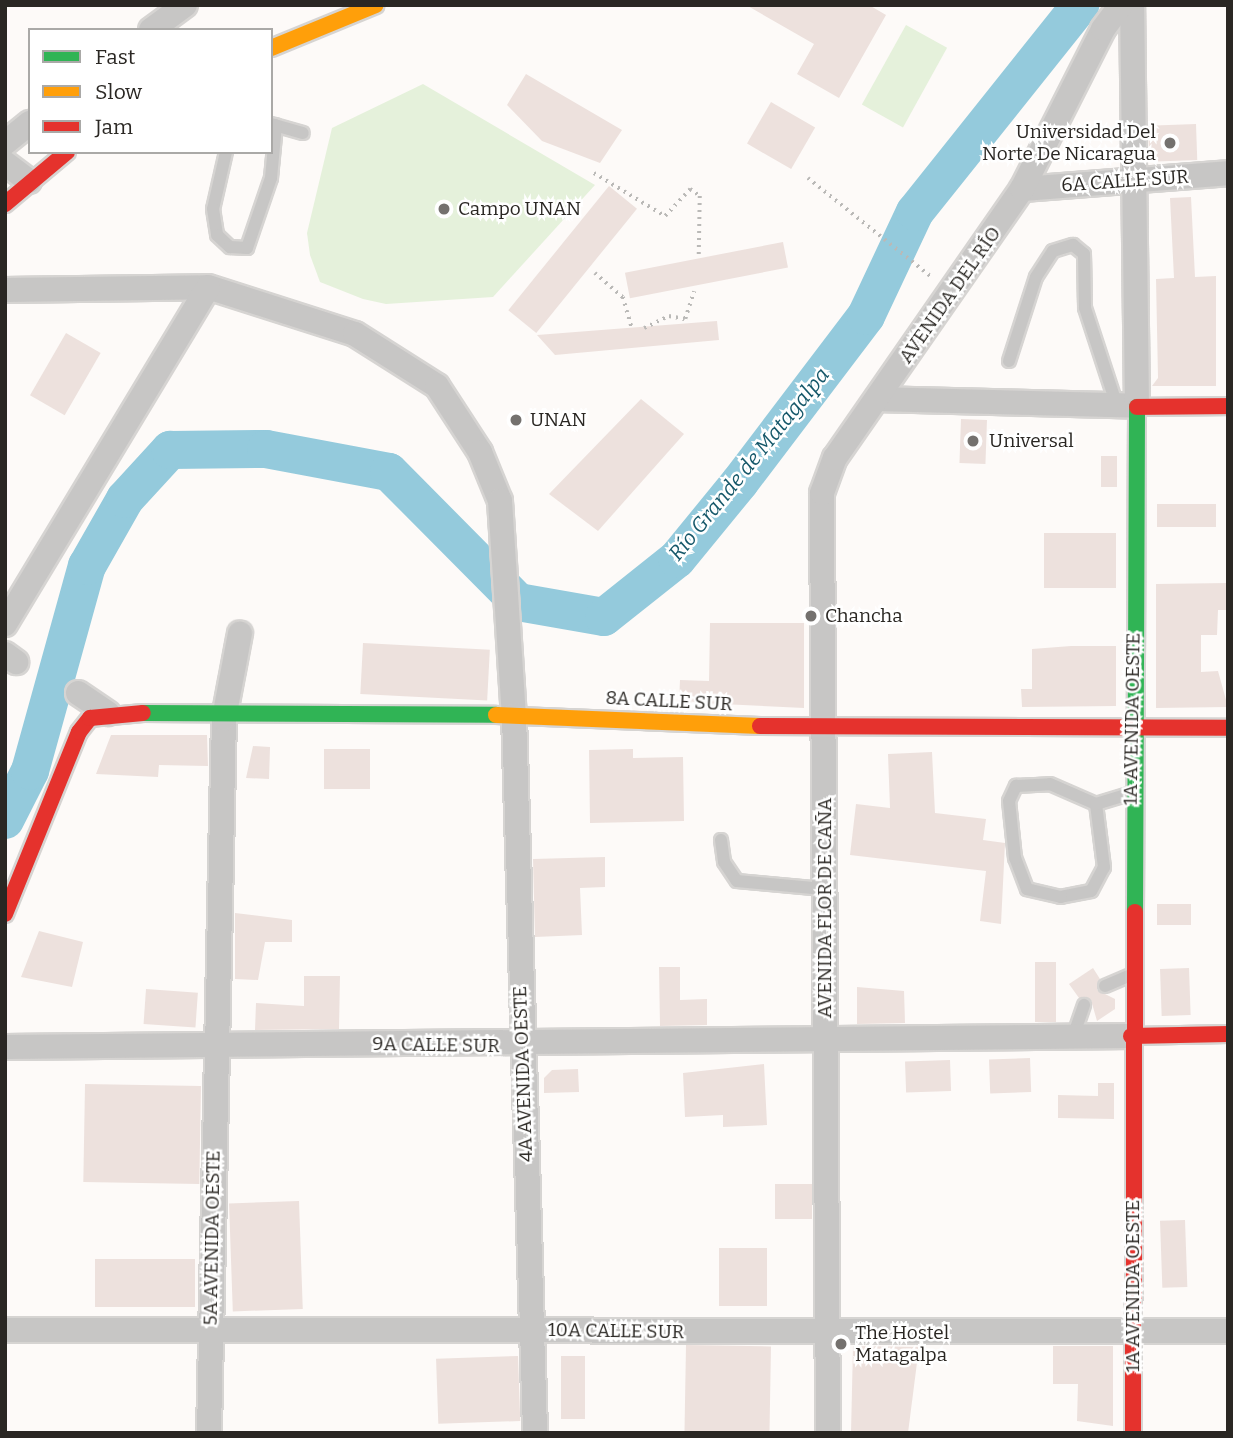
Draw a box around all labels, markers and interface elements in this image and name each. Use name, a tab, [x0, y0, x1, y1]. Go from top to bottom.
legend	[28, 28, 273, 154]
text: Fast	[95, 44, 135, 70]
text: Slow	[95, 79, 142, 105]
text: Jam	[95, 114, 133, 140]
place label: Universidad Del Norte De Nicaragua	[982, 121, 1156, 165]
marker: Universidad Del Norte De Nicaragua	[1162, 135, 1178, 151]
street label: 6A CALLE SUR	[1061, 165, 1189, 197]
place label: Campo UNAN	[458, 198, 581, 220]
marker: Campo UNAN	[436, 201, 452, 217]
street label: AVENIDA DEL RÍO	[894, 222, 1006, 368]
water label: Río Grande de Matagalpa	[663, 362, 835, 566]
place label: UNAN	[530, 409, 586, 431]
marker: UNAN	[508, 412, 524, 428]
place label: Universal	[989, 430, 1074, 452]
marker: Universal	[963, 431, 983, 451]
place label: Chancha	[825, 605, 903, 627]
marker: Chancha	[803, 608, 819, 624]
street label: 1A AVENIDA OESTE	[1119, 632, 1145, 806]
street label: 8A CALLE SUR	[605, 686, 733, 716]
street label: AVENIDA FLOR DE CAÑA	[814, 798, 836, 1018]
street label: 4A AVENIDA OESTE	[509, 986, 537, 1162]
street label: 9A CALLE SUR	[372, 1032, 500, 1058]
street label: 5A AVENIDA OESTE	[199, 1150, 225, 1326]
street label: 1A AVENIDA OESTE	[1122, 1200, 1144, 1372]
street label: 10A CALLE SUR	[548, 1318, 684, 1344]
place label: The Hostel Matagalpa	[855, 1322, 949, 1366]
marker: The Hostel Matagalpa	[833, 1336, 849, 1352]

